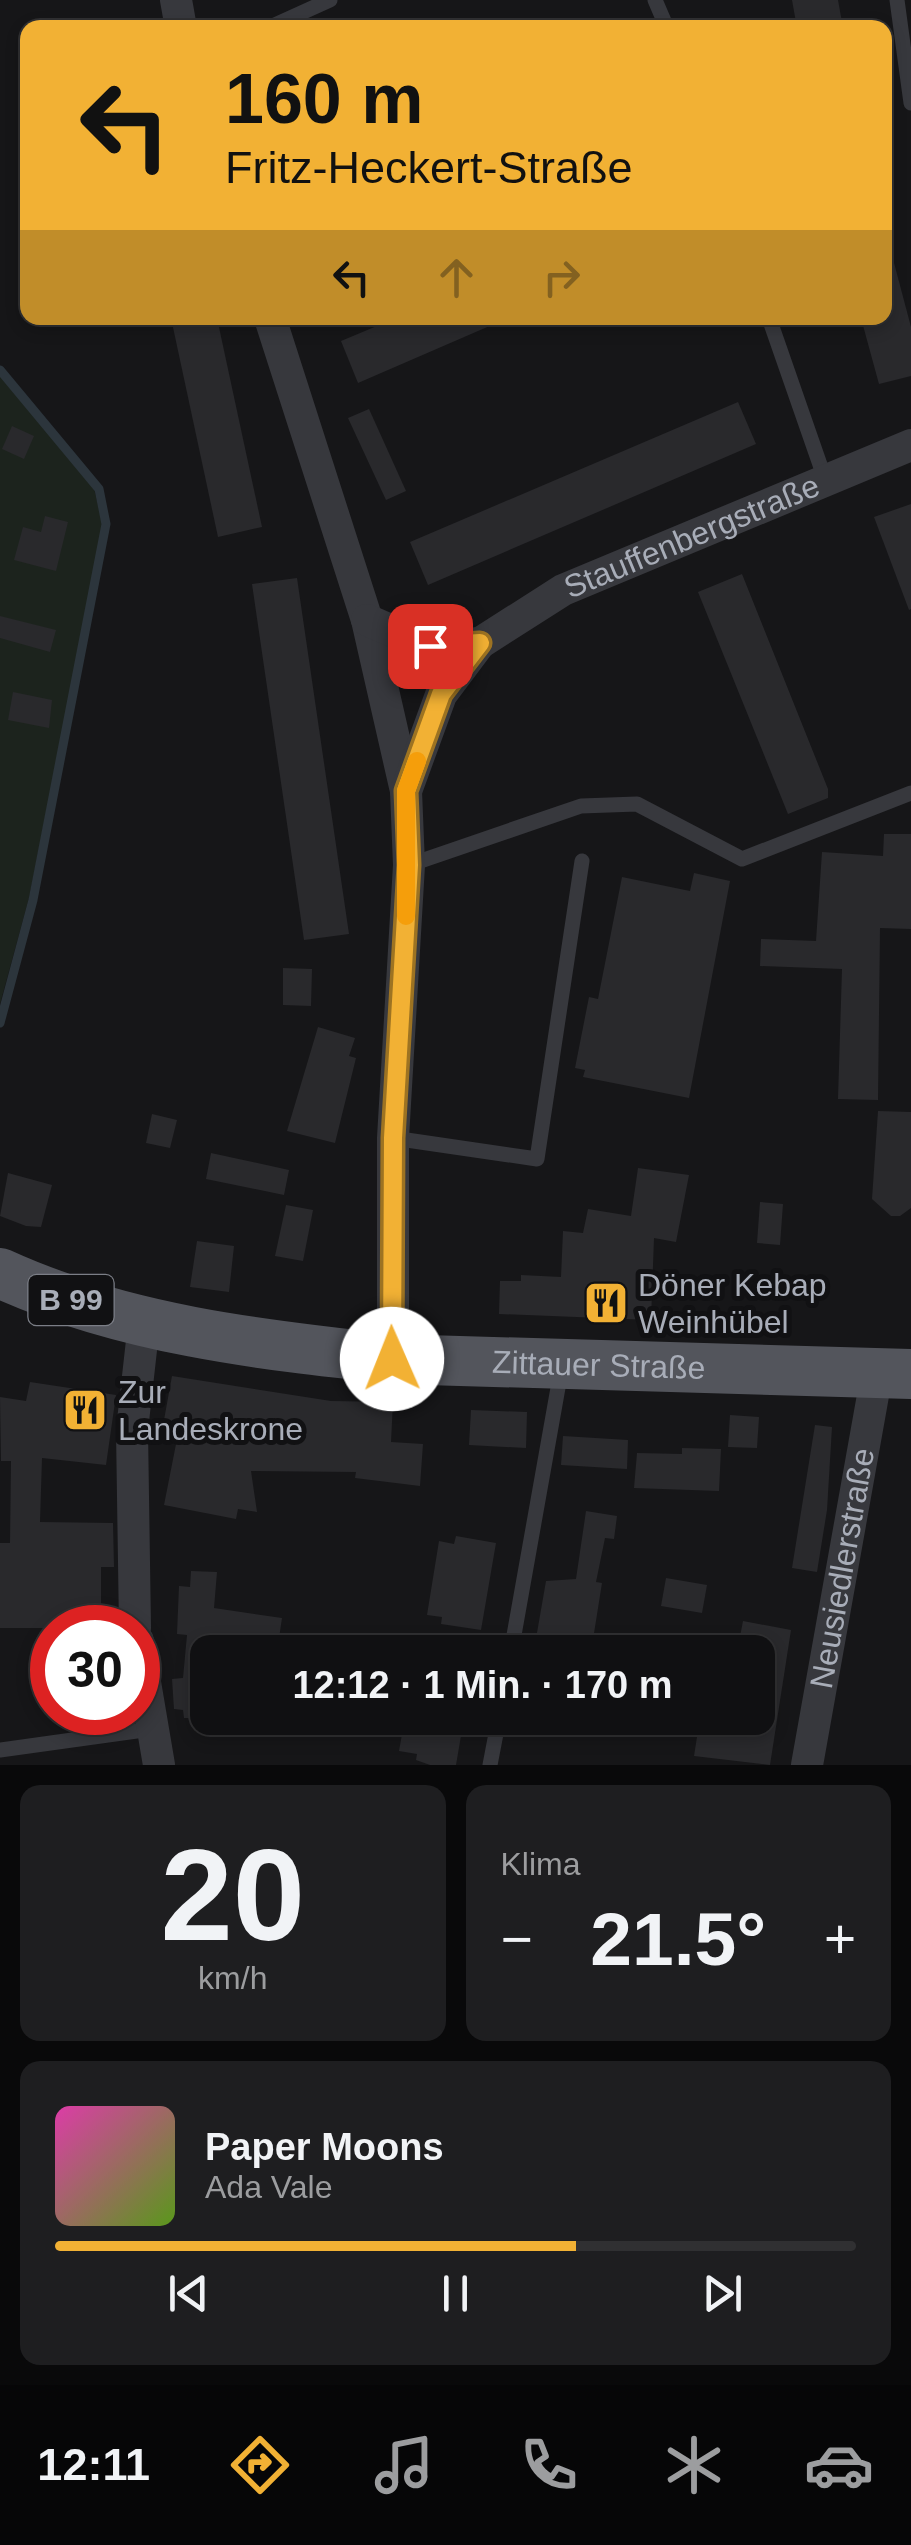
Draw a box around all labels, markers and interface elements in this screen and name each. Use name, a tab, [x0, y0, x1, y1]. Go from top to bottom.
icon: left	[60, 60, 190, 190]
text: 160 m	[225, 60, 423, 138]
text: Fritz-Heckert-Straße	[225, 142, 633, 193]
icon: left	[324, 250, 379, 305]
icon: ahead	[429, 250, 484, 305]
icon: right	[534, 250, 589, 305]
street label: Stauffenbergstraße	[559, 467, 825, 606]
pin	[388, 604, 473, 689]
icon: arrive	[403, 619, 458, 674]
place label: Döner Kebap Weinhübel	[638, 1267, 827, 1340]
road number: B 99	[28, 1275, 114, 1325]
restaurant icon: Döner Kebap Weinhübel	[583, 1280, 629, 1326]
position arrow	[340, 1307, 444, 1411]
street label: Zittauer Straße	[492, 1344, 706, 1386]
place label: Zur Landeskrone	[118, 1374, 303, 1447]
restaurant icon: Zur Landeskrone	[62, 1387, 108, 1433]
street label: Neusiedlerstraße	[803, 1445, 881, 1691]
speed limit sign: 30	[30, 1605, 160, 1735]
text: 12:12 · 1 Min. · 170 m	[292, 1664, 673, 1706]
text: 20	[160, 1822, 305, 1968]
text: Klima	[501, 1846, 581, 1882]
text: 21.5°	[590, 1897, 766, 1981]
text: −	[501, 1908, 533, 1970]
text: +	[824, 1908, 856, 1970]
text: km/h	[198, 1960, 267, 1996]
text: Paper Moons	[205, 2126, 444, 2168]
text: Ada Vale	[205, 2169, 333, 2205]
icon: previous	[161, 2266, 216, 2321]
icon: pause	[428, 2266, 483, 2321]
icon: next	[695, 2266, 750, 2321]
icon: directions	[225, 2430, 295, 2500]
icon: music	[369, 2430, 439, 2500]
icon: phone	[514, 2430, 584, 2500]
icon: climate	[659, 2430, 729, 2500]
icon: car	[804, 2430, 874, 2500]
text: 12:11	[37, 2439, 150, 2490]

